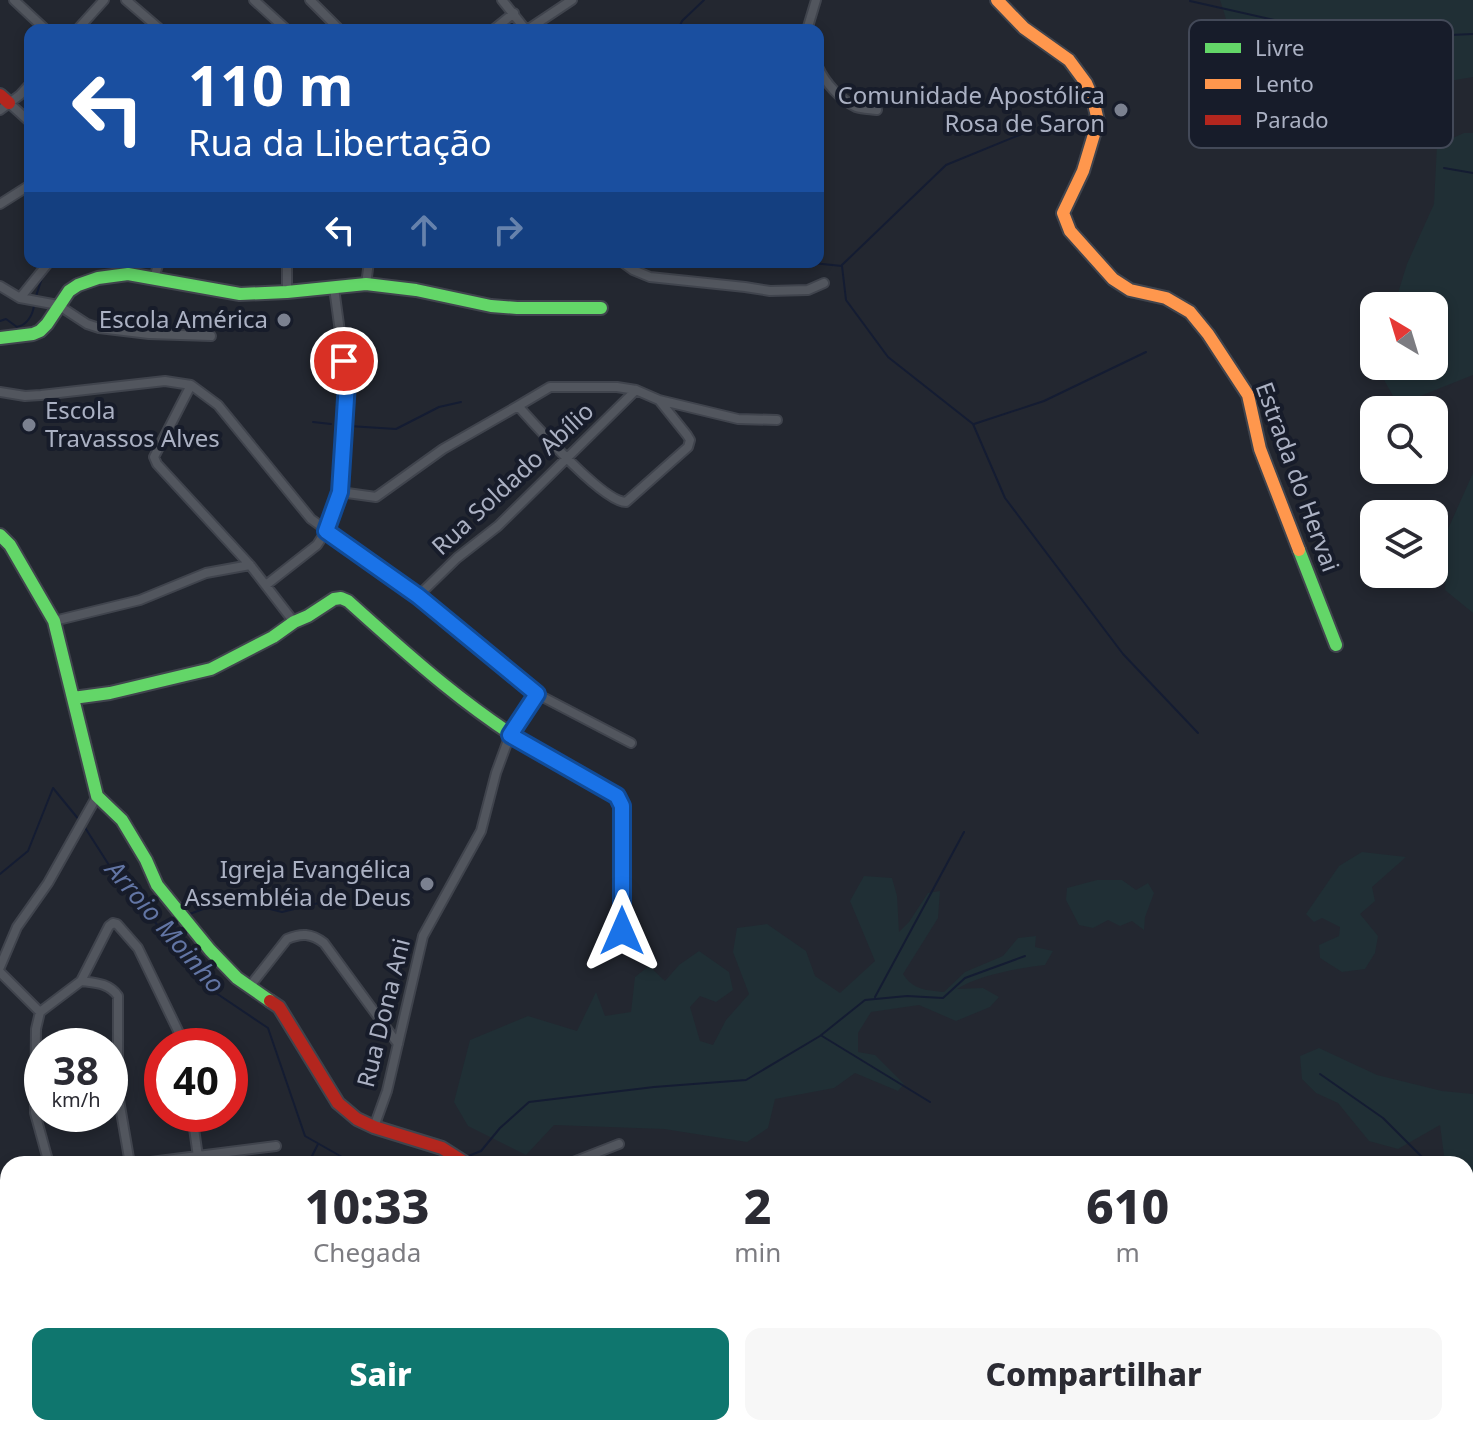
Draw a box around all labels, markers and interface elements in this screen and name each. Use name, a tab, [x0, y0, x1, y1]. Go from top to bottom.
legend	[1189, 20, 1453, 148]
text: Livre	[1255, 32, 1304, 62]
text: 110 m	[188, 46, 353, 122]
icon: left	[56, 56, 160, 160]
text: Lento	[1255, 68, 1314, 98]
place label: Comunidade Apostólica Rosa de Saron	[838, 78, 1105, 139]
marker: Comunidade Apostólica Rosa de Saron	[1112, 101, 1130, 119]
text: Parado	[1255, 104, 1328, 134]
text: Rua da Libertação	[188, 118, 492, 167]
icon: left	[318, 208, 362, 252]
icon: ahead	[402, 208, 446, 252]
icon: right	[486, 208, 530, 252]
north arrow	[1360, 292, 1448, 380]
map controls	[1360, 292, 1448, 588]
place label: Escola América	[99, 302, 268, 335]
marker: Escola América	[275, 311, 293, 329]
pin	[310, 327, 378, 395]
icon: arrive	[322, 339, 366, 383]
street label: Estrada do Hervai	[1249, 377, 1348, 576]
place label: Escola Travassos Alves	[45, 393, 220, 454]
street label: Rua Soldado Abílio	[424, 394, 600, 562]
button: search	[1360, 396, 1448, 484]
marker: Escola Travassos Alves	[20, 416, 38, 434]
button: layers	[1360, 500, 1448, 588]
water label: Arroio Moinho	[97, 851, 234, 1001]
place label: Igreja Evangélica Assembléia de Deus	[184, 852, 411, 913]
marker: Igreja Evangélica Assembléia de Deus	[418, 875, 436, 893]
position arrow	[580, 889, 664, 973]
street label: Rua Dona Ani	[348, 935, 417, 1091]
speed limit sign: 40	[144, 1028, 248, 1132]
text: 38	[53, 1042, 99, 1097]
text: km/h	[51, 1086, 101, 1113]
text: 10:33	[305, 1173, 429, 1238]
text: 2	[744, 1173, 772, 1238]
text: 610	[1086, 1173, 1169, 1238]
text: Chegada	[313, 1234, 421, 1270]
text: min	[734, 1234, 781, 1270]
text: m	[1115, 1234, 1140, 1270]
button: Sair	[32, 1328, 729, 1420]
button: Compartilhar	[745, 1328, 1442, 1420]

